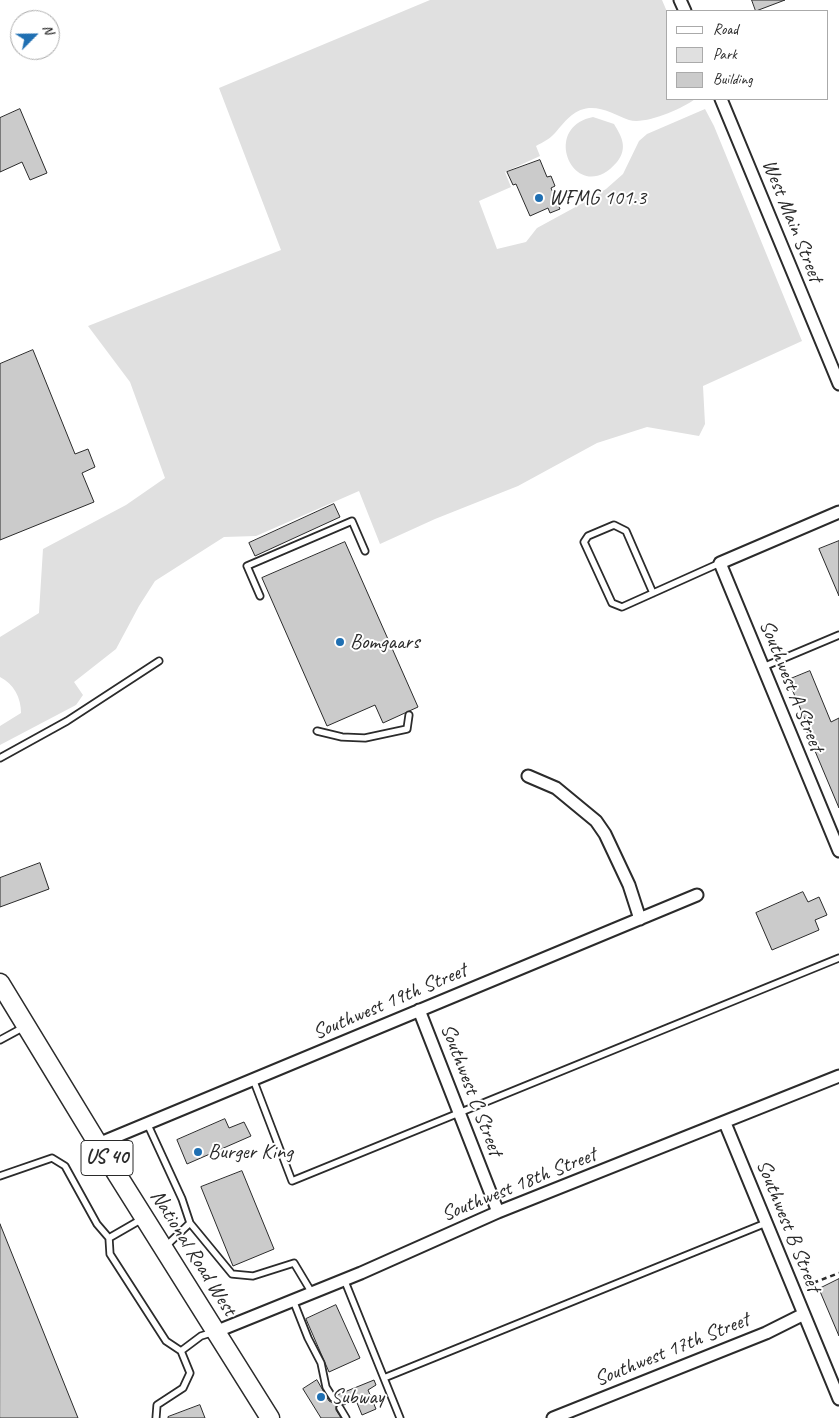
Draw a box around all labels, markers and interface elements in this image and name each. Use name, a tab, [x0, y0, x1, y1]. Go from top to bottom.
north arrow	[10, 10, 60, 60]
legend	[666, 10, 829, 100]
text: Road	[713, 20, 738, 39]
text: N	[39, 22, 58, 37]
text: Park	[713, 45, 737, 64]
text: Building	[713, 70, 752, 89]
street label: West Main Street	[756, 156, 828, 286]
place label: WFMG 101.3	[549, 185, 646, 211]
marker: WFMG 101.3	[533, 192, 545, 204]
street label: Southwest A Street	[753, 616, 829, 756]
place label: Bomgaars	[350, 629, 419, 655]
marker: Bomgaars	[334, 636, 346, 648]
street label: Southwest 19th Street	[309, 958, 471, 1046]
street label: Southwest C Street	[434, 1020, 508, 1160]
place label: Burger King	[208, 1139, 293, 1165]
road number: US 40	[81, 1140, 133, 1176]
street label: Southwest 18th Street	[438, 1142, 600, 1228]
marker: Burger King	[192, 1146, 204, 1158]
street label: Southwest B Street	[750, 1156, 826, 1296]
street label: National Road West	[144, 1185, 242, 1321]
street label: Southwest 17th Street	[591, 1307, 753, 1393]
place label: Subway	[331, 1384, 384, 1410]
marker: Subway	[315, 1391, 327, 1403]

